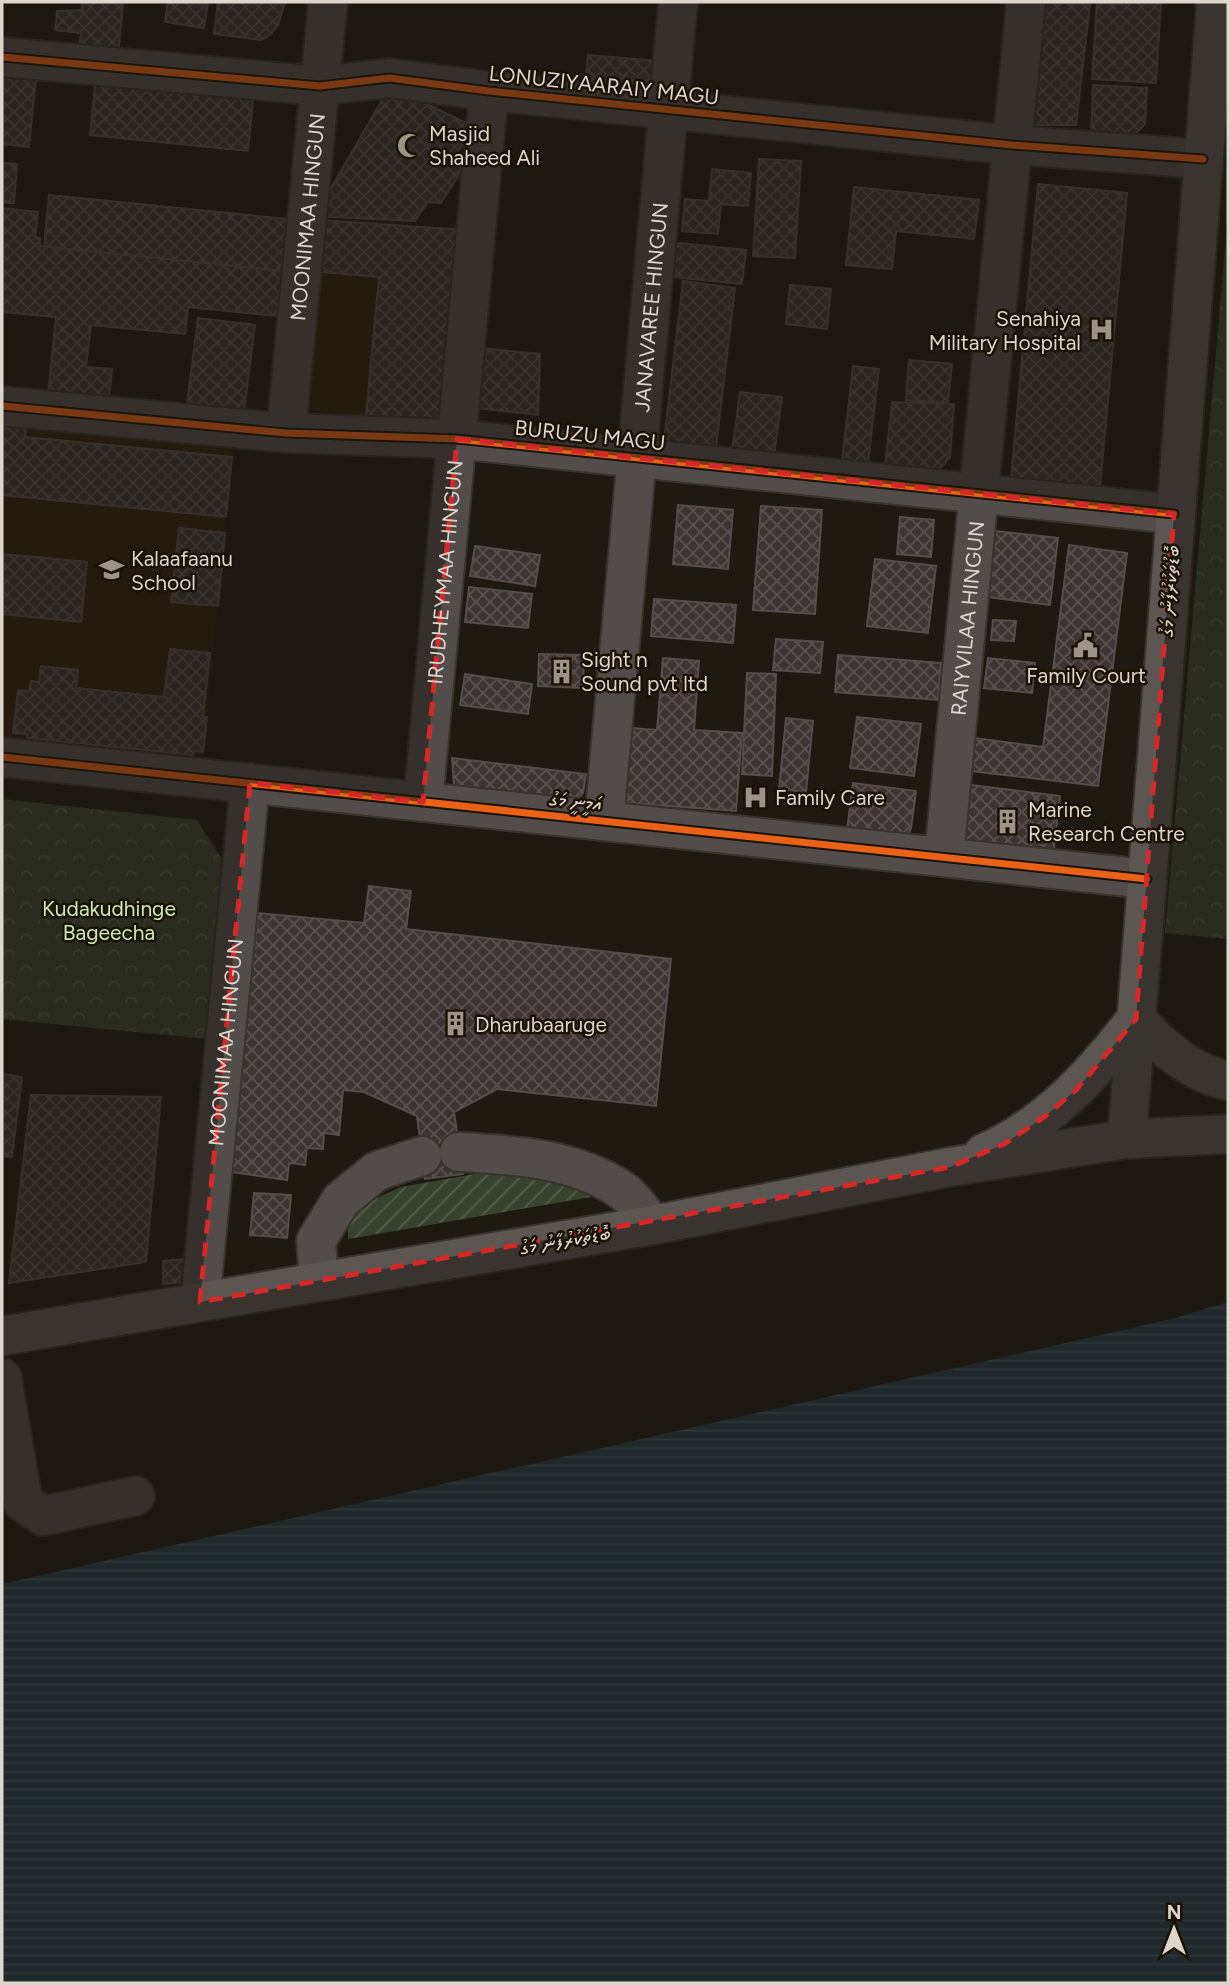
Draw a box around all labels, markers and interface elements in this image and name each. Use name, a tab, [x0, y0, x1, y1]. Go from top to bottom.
street label: LONUZIYAARAIY MAGU	[488, 60, 720, 110]
street label: MOONIMAA HINGUN	[284, 112, 330, 322]
place label: Masjid Shaheed Ali	[429, 121, 540, 170]
mosque icon: Masjid Shaheed Ali	[395, 131, 423, 159]
street label: JANAVAREE HINGUN	[629, 201, 672, 413]
place label: Senahiya Military Hospital	[929, 306, 1081, 355]
hospital icon: Senahiya Military Hospital	[1087, 316, 1115, 344]
street label: BURUZU MAGU	[513, 415, 667, 455]
street label: IRUDHEYMAA HINGUN	[421, 459, 467, 685]
street label: RAIYVILAA HINGUN	[945, 520, 989, 717]
street label: ބޮޑުތަކުރުފާނު މަގު	[1153, 544, 1185, 639]
place label: Kalaafaanu School	[131, 546, 233, 595]
school or university icon: Kalaafaanu School	[97, 556, 125, 584]
public building icon: Family Court	[1072, 632, 1100, 660]
place label: Sight n Sound pvt ltd	[581, 647, 708, 696]
building icon: Sight n Sound pvt ltd	[547, 657, 575, 685]
place label: Family Court	[1026, 663, 1146, 688]
hospital icon: Family Care	[741, 783, 769, 811]
place label: Family Care	[775, 785, 885, 810]
street label: އަމީނީ މަގު	[547, 786, 604, 818]
place label: Marine Research Centre	[1028, 797, 1185, 846]
building icon: Marine Research Centre	[994, 807, 1022, 835]
park label: Kudakudhinge Bageecha	[42, 896, 176, 945]
street label: MOONIMAA HINGUN	[203, 937, 247, 1147]
building icon: Dharubaaruge	[441, 1010, 469, 1038]
place label: Dharubaaruge	[475, 1012, 607, 1037]
street label: ބޮޑުތަކުރުފާނު މަގު	[517, 1220, 612, 1260]
north arrow	[1139, 1894, 1209, 1964]
text: N	[1167, 1901, 1181, 1924]

